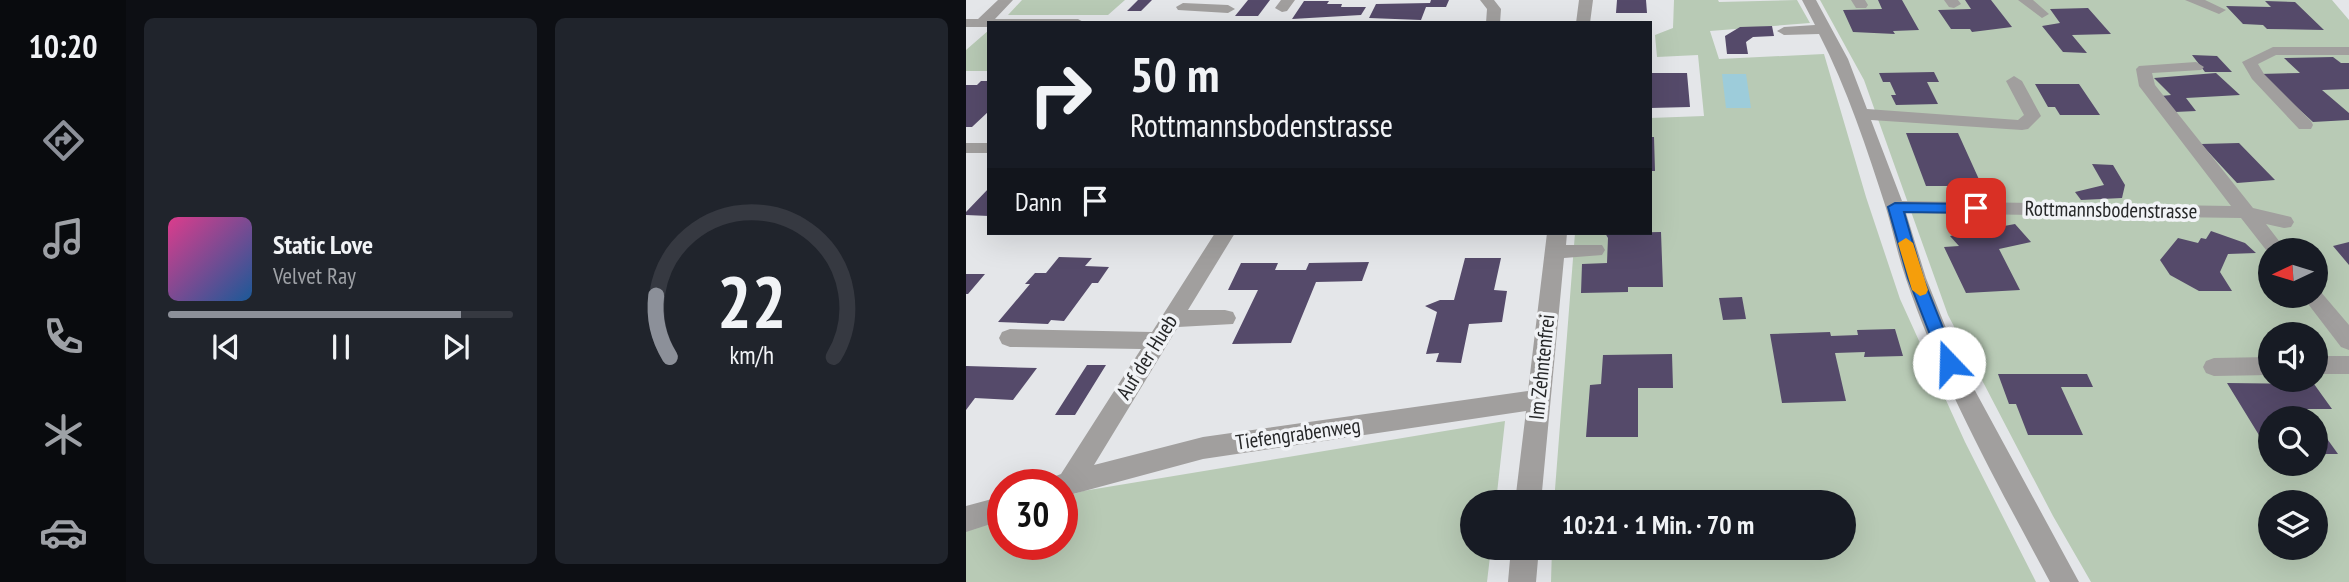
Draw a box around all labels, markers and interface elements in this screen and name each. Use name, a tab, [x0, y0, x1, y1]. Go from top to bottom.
text: 10:20	[28, 25, 98, 67]
text: 50 m	[1130, 42, 1219, 106]
icon: right	[1015, 49, 1106, 140]
text: Rottmannsbodenstrasse	[1130, 104, 1393, 146]
icon: directions	[39, 116, 88, 165]
pin	[1946, 178, 2006, 238]
icon: arrive	[1076, 182, 1114, 220]
text: Dann	[1015, 185, 1062, 218]
icon: arrive	[1957, 189, 1995, 227]
street label: Rottmannsbodenstrasse	[2025, 194, 2198, 225]
icon: music	[39, 214, 88, 263]
text: Static Love	[273, 228, 373, 261]
north arrow	[2258, 238, 2328, 308]
map controls	[2258, 238, 2328, 560]
text: 22	[717, 253, 786, 347]
text: Velvet Ray	[273, 261, 356, 290]
street label: Auf der Hueb	[1110, 309, 1183, 404]
icon: phone	[39, 312, 88, 361]
street label: Im Zehntenfrei	[1523, 313, 1560, 421]
button: sound	[2258, 322, 2328, 392]
position arrow	[1912, 326, 1986, 400]
icon: previous	[207, 328, 245, 366]
icon: pause	[322, 328, 360, 366]
icon: next	[437, 328, 475, 366]
text: km/h	[729, 339, 774, 371]
button: search	[2258, 406, 2328, 476]
icon: climate	[39, 410, 88, 459]
street label: Tiefengrabenweg	[1234, 411, 1362, 456]
speed limit sign: 30	[987, 469, 1078, 560]
button: layers	[2258, 490, 2328, 560]
icon: car	[39, 508, 88, 557]
text: 10:21 · 1 Min. · 70 m	[1562, 508, 1754, 541]

